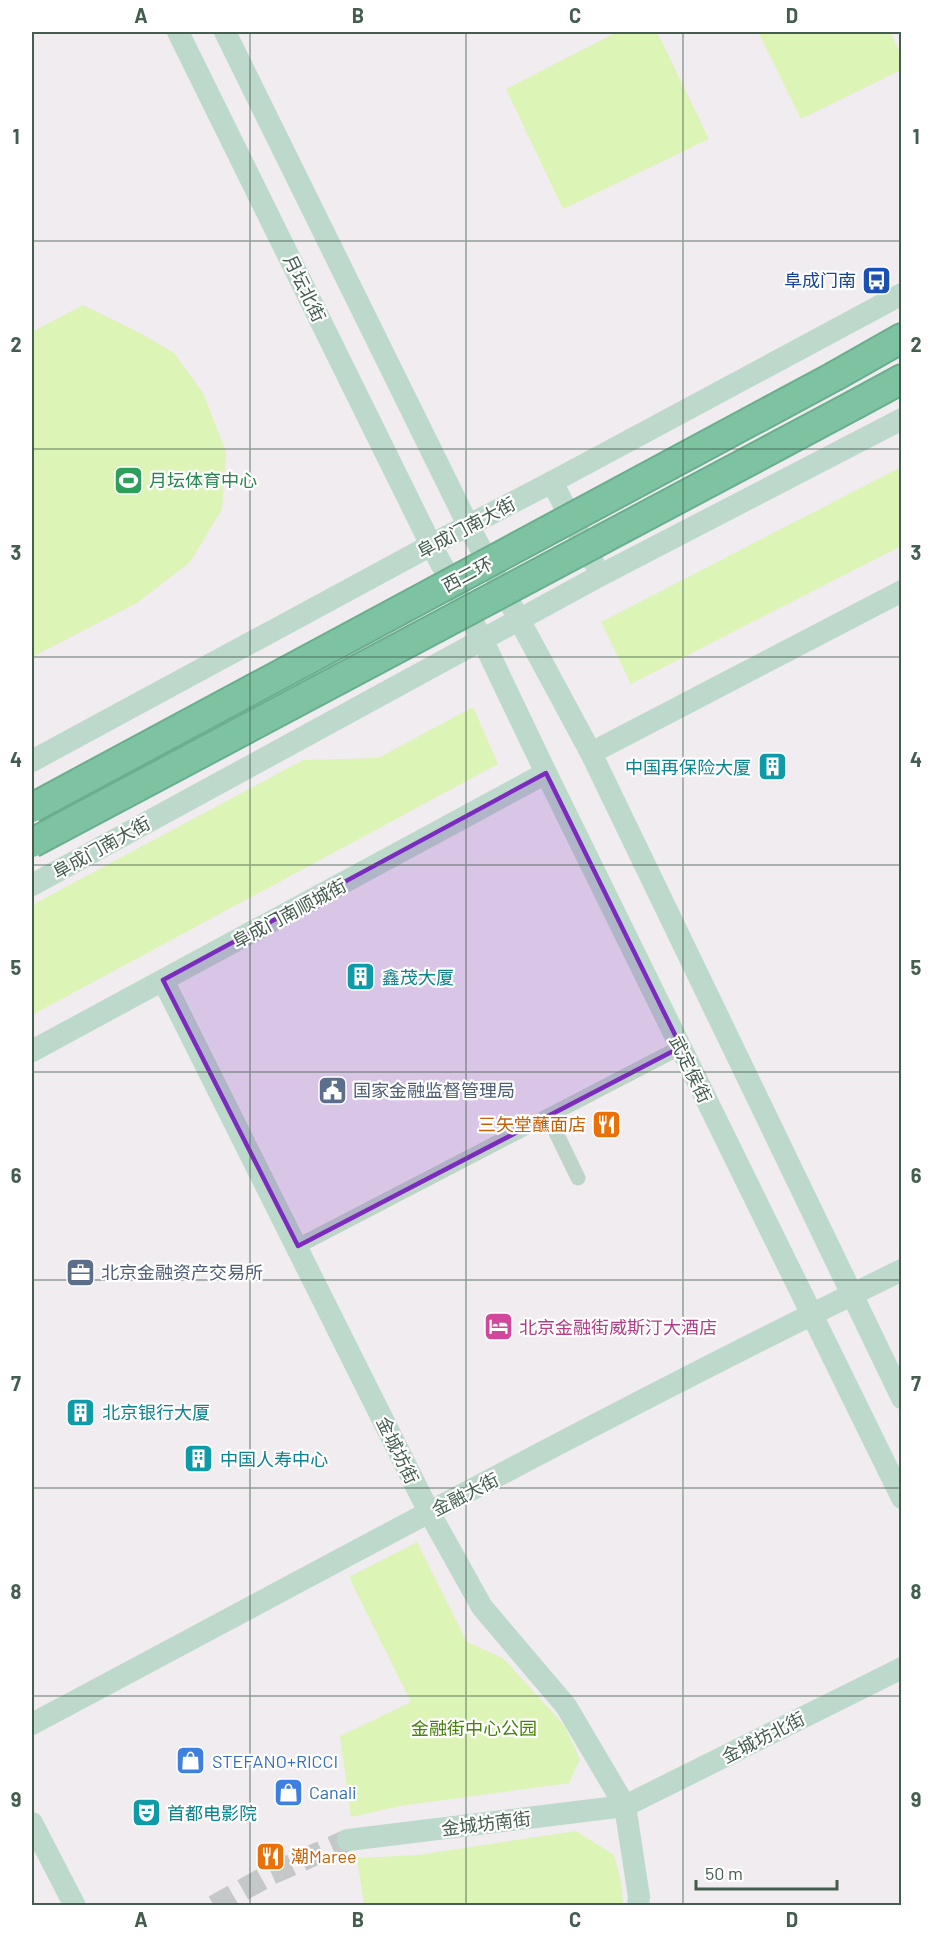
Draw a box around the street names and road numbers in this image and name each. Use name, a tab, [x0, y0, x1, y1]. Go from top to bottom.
street label: 月坛北街	[279, 251, 331, 325]
street label: 阜成门南大街	[413, 492, 519, 562]
street label: 西二环	[438, 552, 496, 596]
street label: 阜成门南大街	[48, 811, 154, 883]
street label: 阜成门南顺城街	[228, 874, 350, 952]
street label: 武定侯街	[665, 1032, 717, 1106]
street label: 金城坊街	[372, 1413, 424, 1487]
street label: 金融大街	[428, 1468, 502, 1520]
street label: 金城坊北街	[718, 1707, 808, 1767]
street label: 金城坊南街	[440, 1807, 532, 1839]

